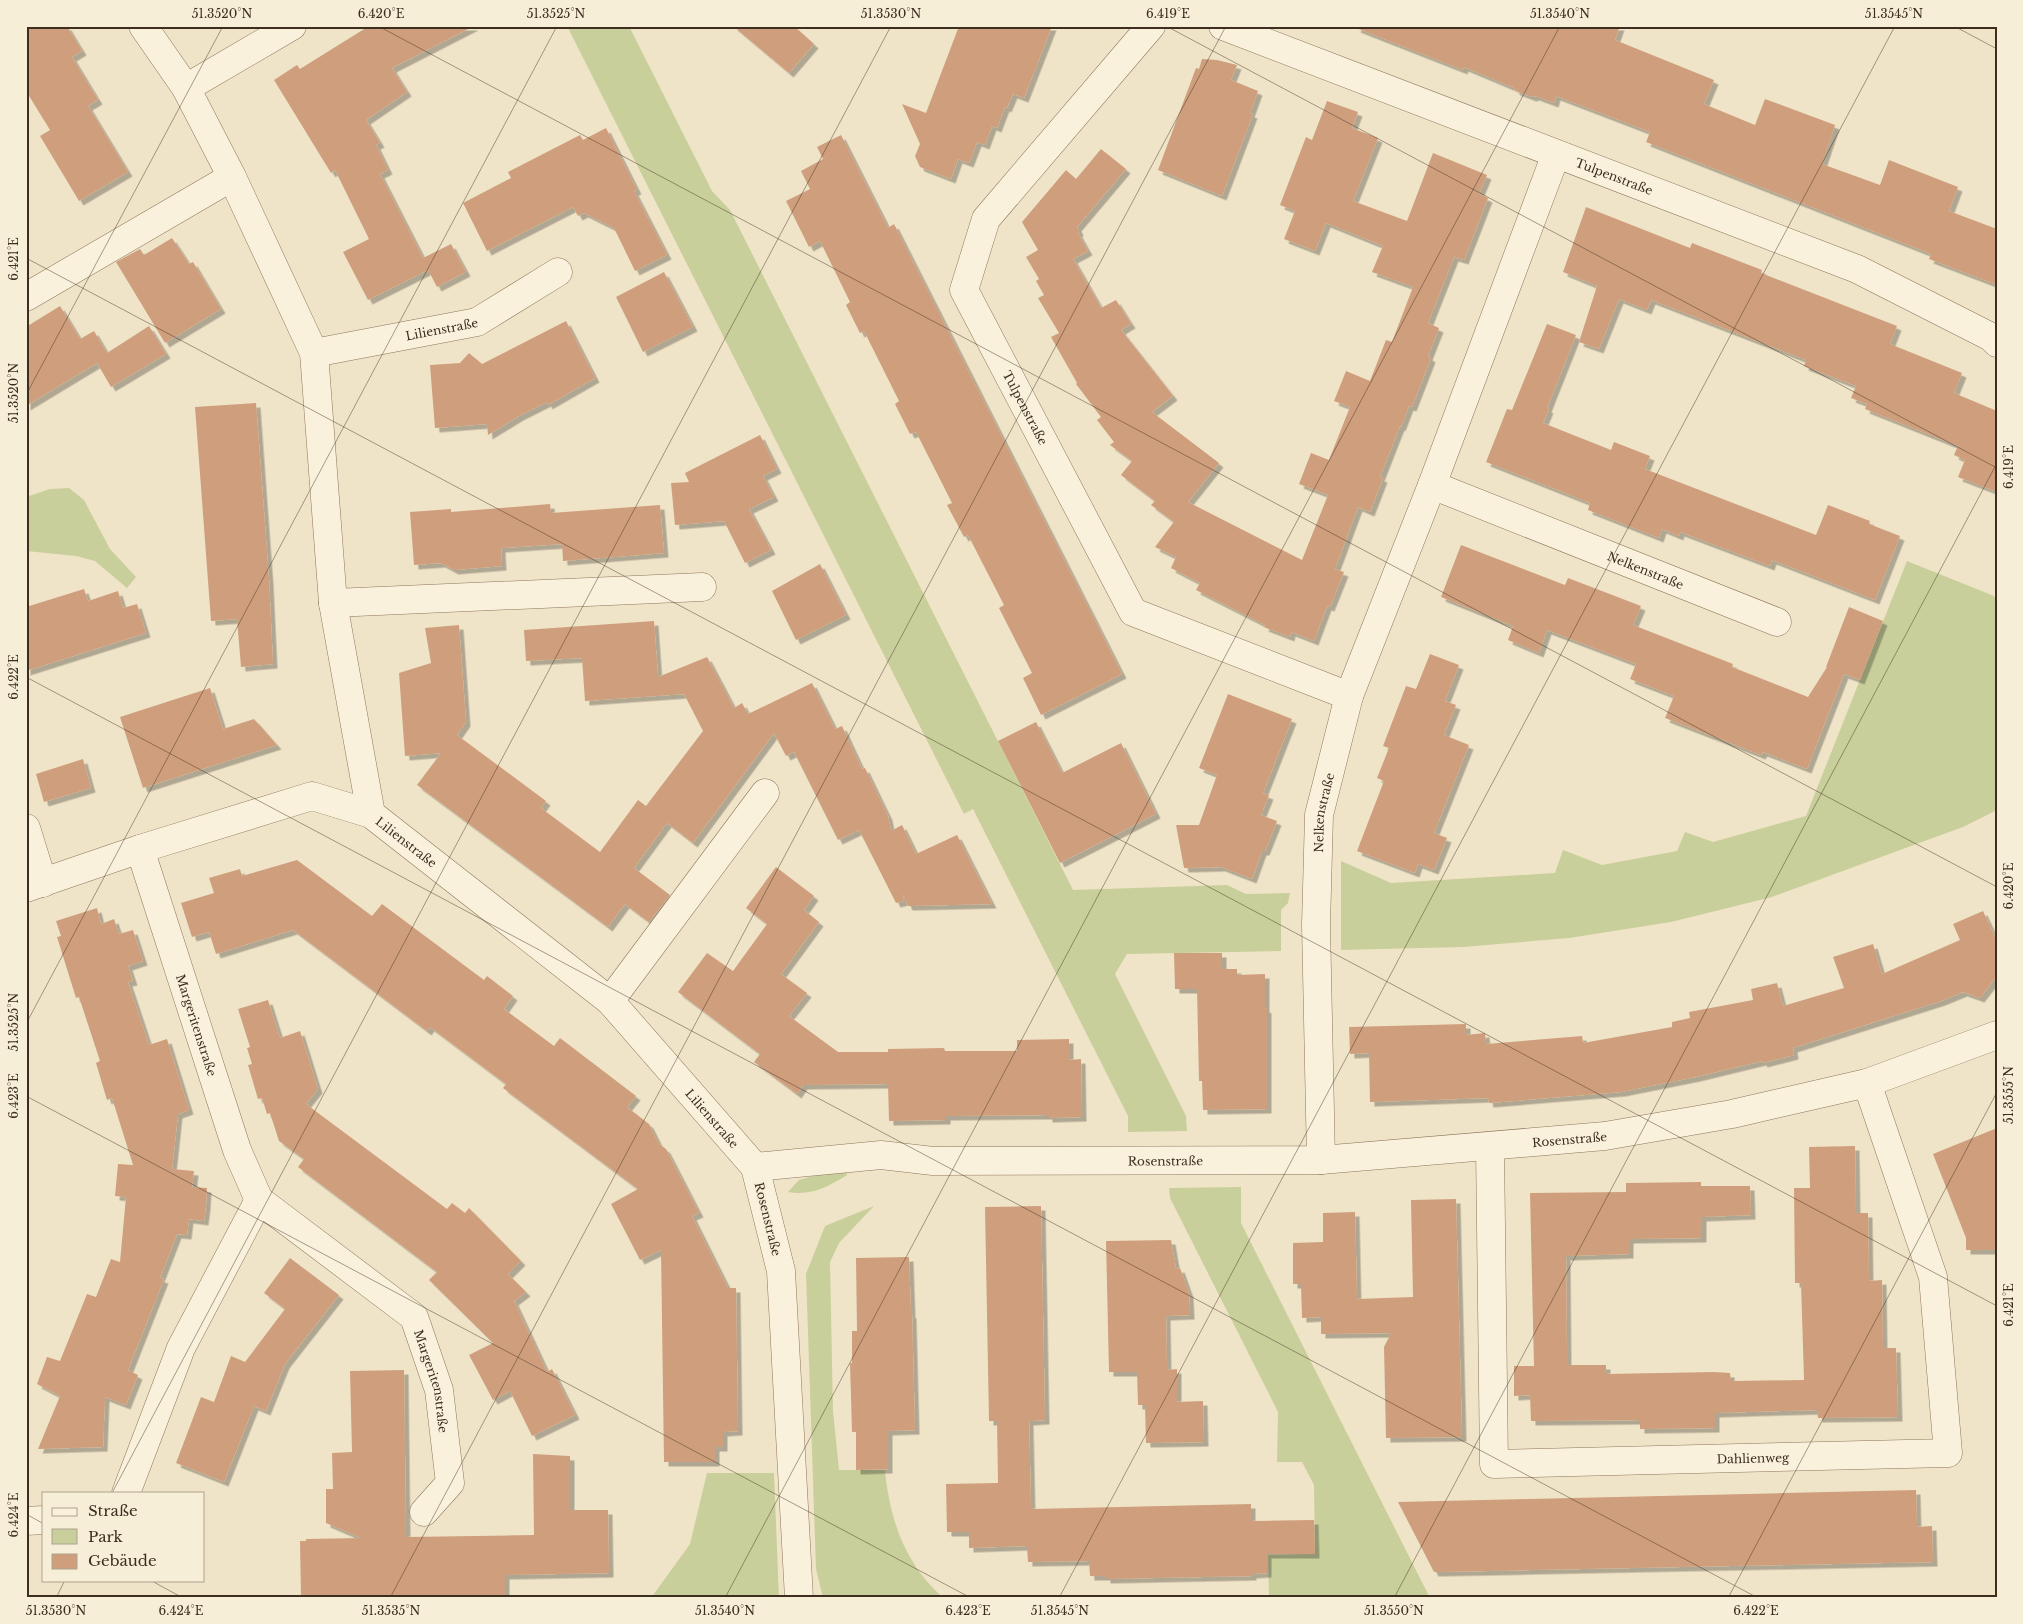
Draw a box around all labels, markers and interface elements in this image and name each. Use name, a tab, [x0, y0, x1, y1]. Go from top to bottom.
text: 51.3520°N	[192, 6, 252, 21]
text: 6.420°E	[358, 6, 405, 21]
text: 51.3525°N	[527, 6, 586, 21]
text: 51.3530°N	[861, 6, 921, 21]
text: 6.419°E	[1146, 6, 1190, 21]
text: 51.3540°N	[1530, 6, 1590, 21]
text: 51.3545°N	[1865, 6, 1923, 21]
street label: Tulpenstraße	[1573, 154, 1655, 198]
text: 6.421°E	[6, 237, 21, 281]
street label: Lilienstraße	[404, 314, 479, 343]
text: 51.3520°N	[6, 363, 21, 423]
street label: Tulpenstraße	[1000, 368, 1051, 447]
text: 6.419°E	[2001, 445, 2016, 489]
street label: Nelkenstraße	[1605, 548, 1686, 592]
text: 6.422°E	[6, 654, 21, 700]
street label: Nelkenstraße	[1310, 771, 1337, 853]
street label: Lilienstraße	[373, 813, 440, 870]
text: 6.420°E	[2001, 862, 2016, 909]
street label: Margeritenstraße	[173, 972, 220, 1078]
text: 51.3525°N	[6, 992, 21, 1051]
text: 51.3555°N	[2001, 1066, 2016, 1124]
text: 6.423°E	[6, 1073, 21, 1119]
street label: Lilienstraße	[683, 1086, 742, 1151]
street label: Rosenstraße	[1531, 1128, 1608, 1150]
street label: Rosenstraße	[1128, 1153, 1203, 1168]
street label: Rosenstraße	[752, 1181, 784, 1257]
text: 6.421°E	[2001, 1283, 2016, 1327]
street label: Margeritenstraße	[411, 1327, 452, 1434]
street label: Dahlienweg	[1716, 1449, 1790, 1466]
text: 6.424°E	[6, 1492, 21, 1538]
legend	[42, 1492, 205, 1582]
text: Straße	[88, 1501, 138, 1520]
text: Park	[88, 1527, 124, 1546]
text: Gebäude	[88, 1551, 157, 1570]
text: 51.3530°N	[26, 1603, 86, 1618]
text: 6.424°E	[158, 1603, 204, 1618]
text: 51.3535°N	[362, 1603, 421, 1618]
text: 51.3540°N	[695, 1603, 755, 1618]
text: 6.423°E	[945, 1603, 991, 1618]
text: 51.3545°N	[1031, 1603, 1089, 1618]
text: 51.3550°N	[1364, 1603, 1424, 1618]
text: 6.422°E	[1733, 1603, 1779, 1618]

